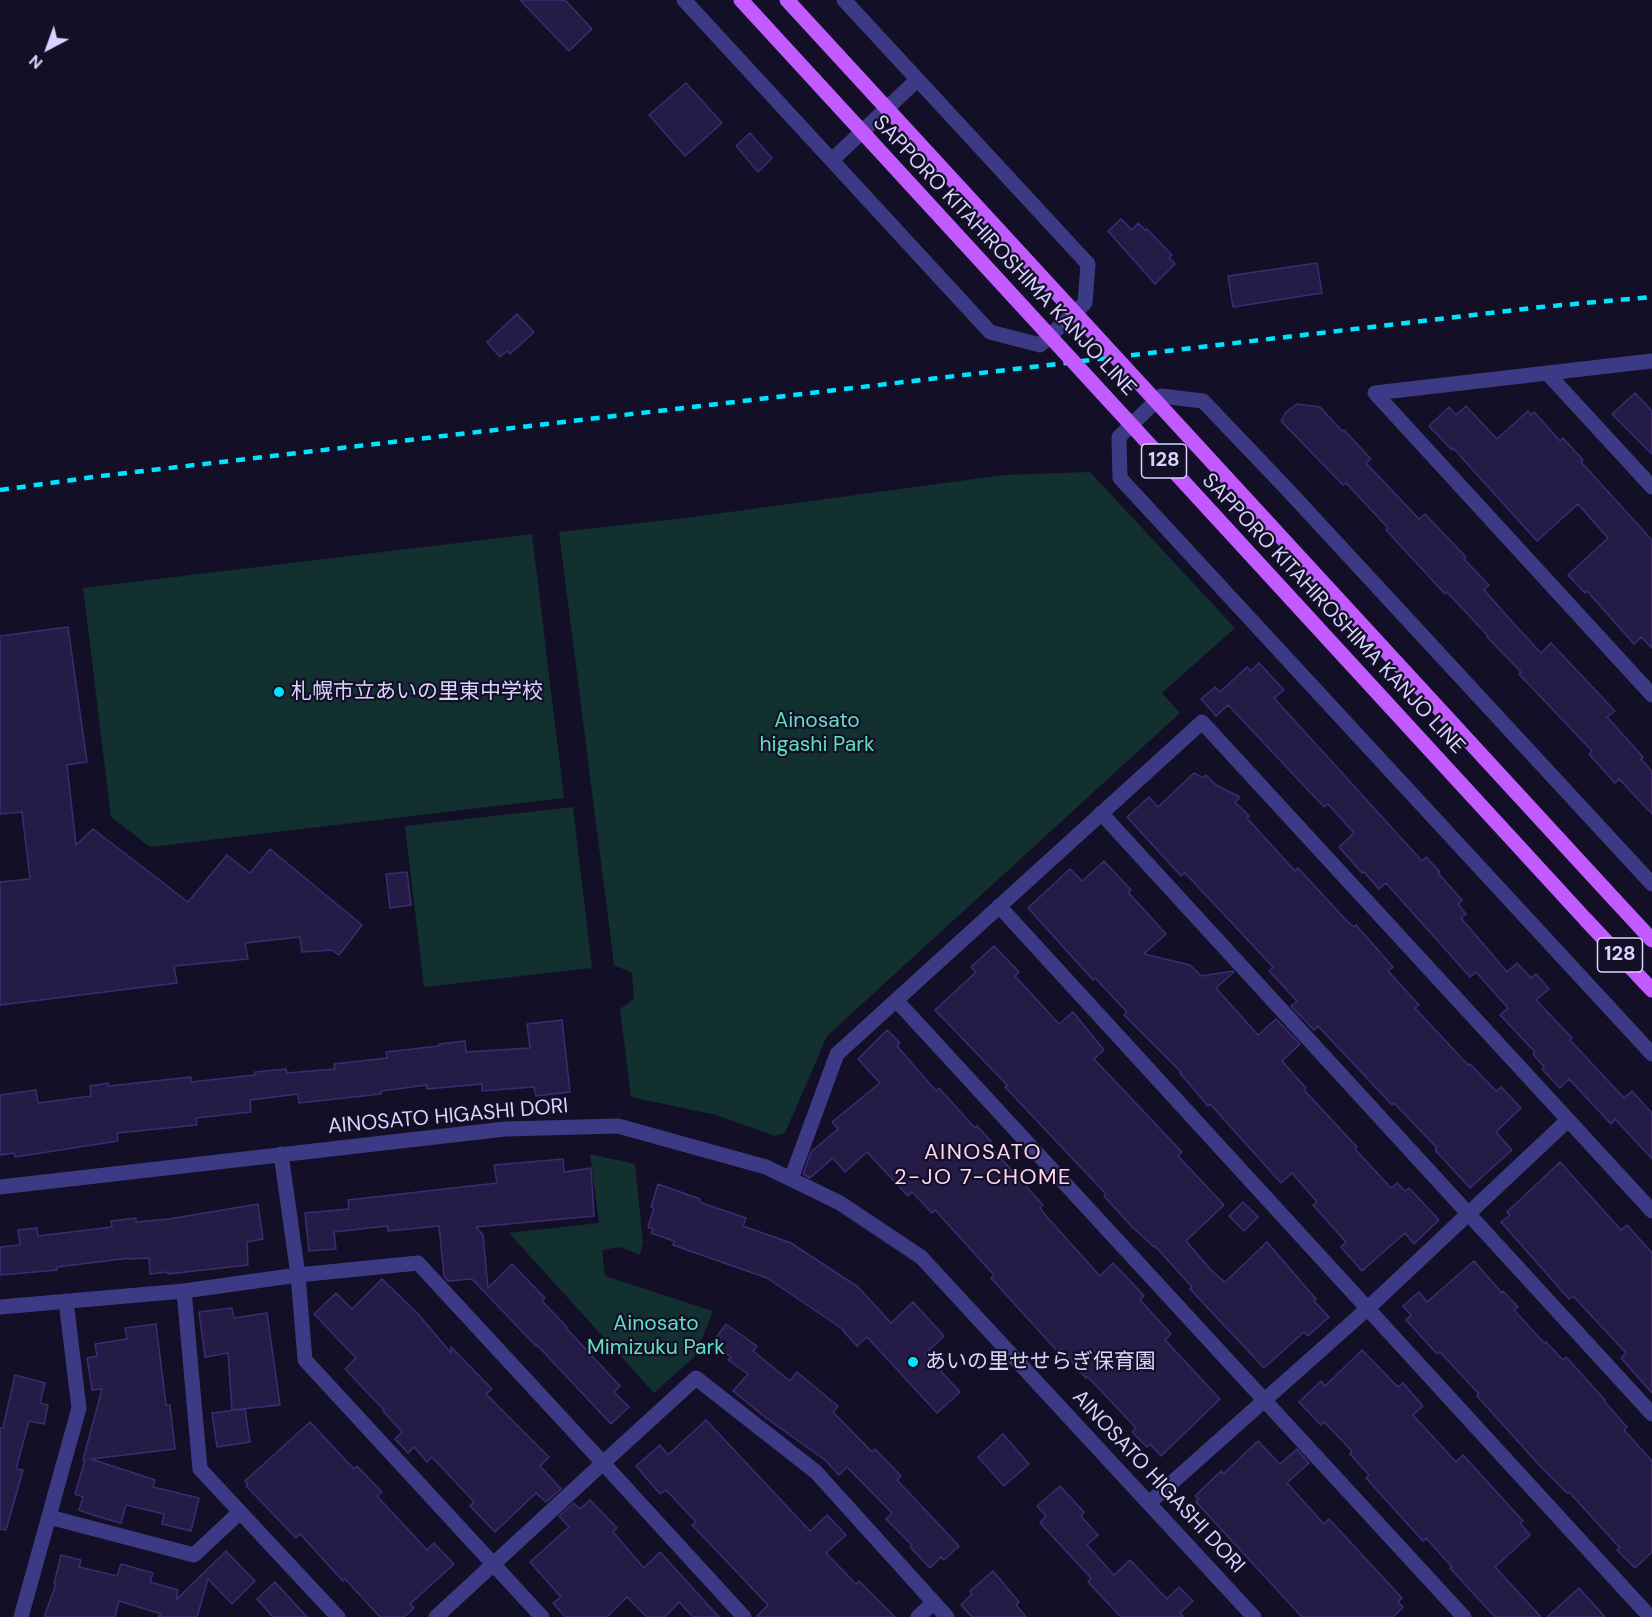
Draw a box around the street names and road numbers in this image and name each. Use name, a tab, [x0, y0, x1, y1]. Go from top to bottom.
street label: SAPPORO KITAHIROSHIMA KANJO LINE	[867, 111, 1141, 401]
road number: 128	[1142, 444, 1186, 478]
street label: SAPPORO KITAHIROSHIMA KANJO LINE	[1196, 469, 1470, 759]
road number: 128	[1598, 938, 1642, 972]
street label: AINOSATO HIGASHI DORI	[327, 1094, 569, 1140]
street label: AINOSATO HIGASHI DORI	[1067, 1385, 1249, 1579]

